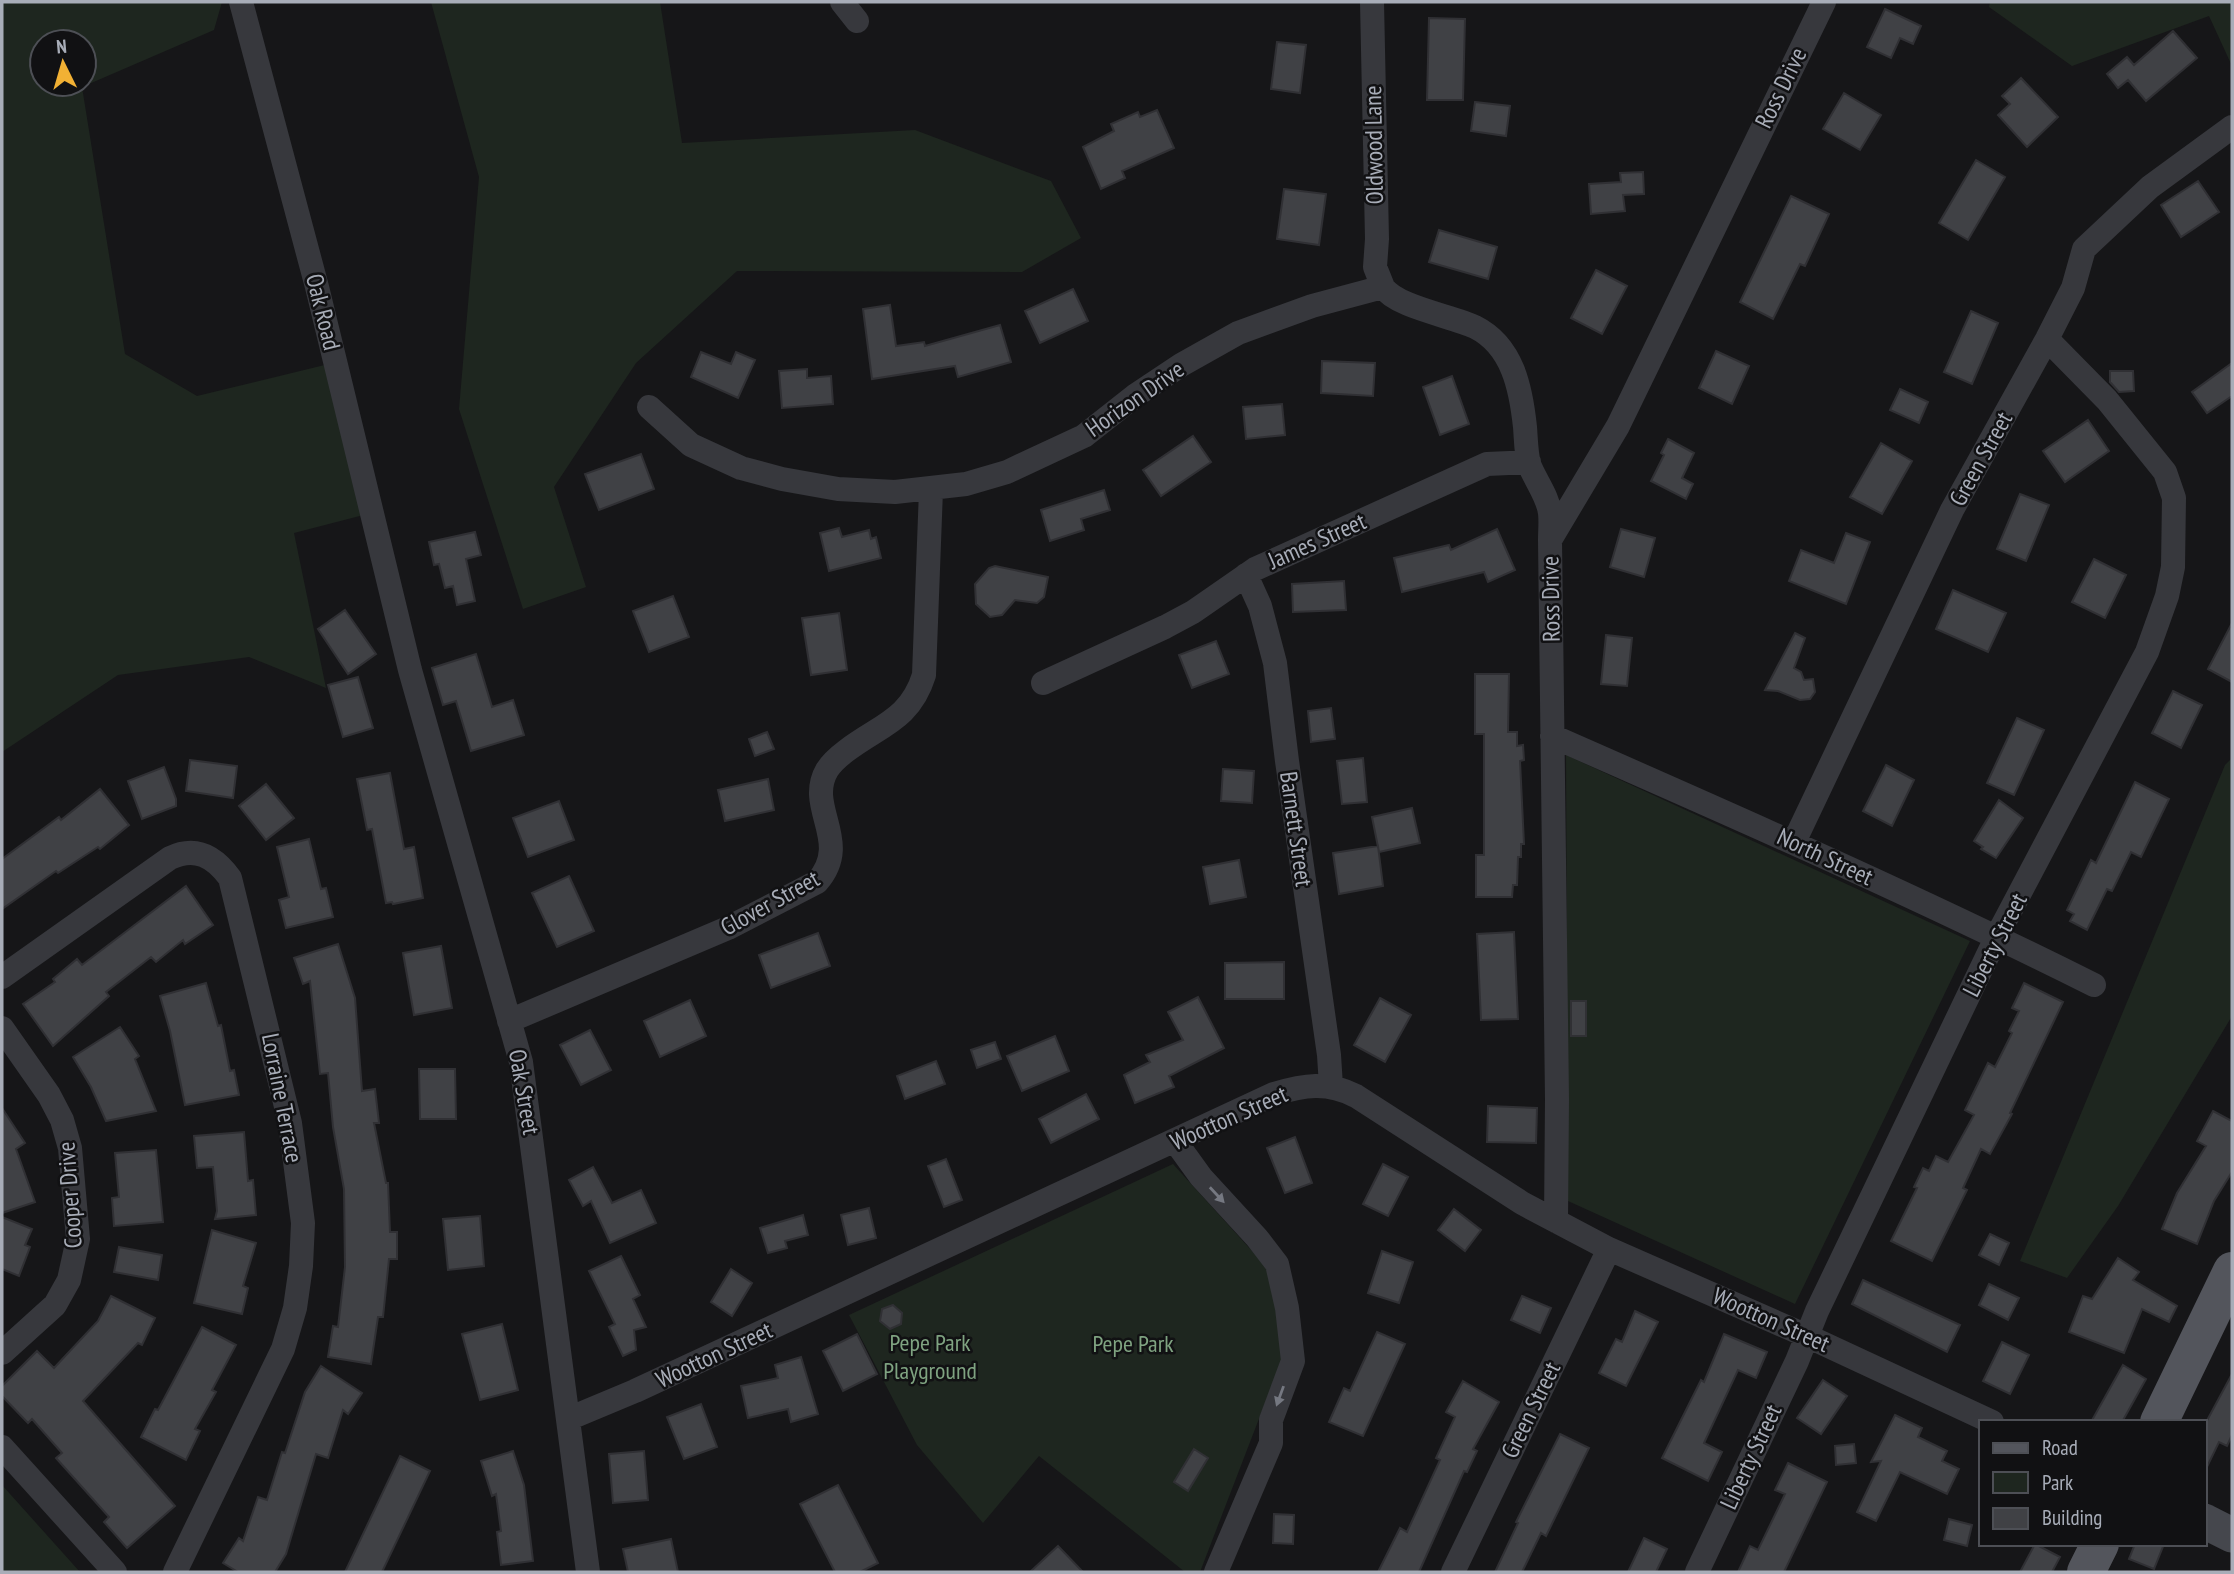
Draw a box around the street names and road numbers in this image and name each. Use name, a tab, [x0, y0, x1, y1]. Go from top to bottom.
street label: Ross Drive	[1748, 42, 1813, 133]
street label: Oldwood Lane	[1357, 85, 1390, 205]
street label: Oak Road	[299, 271, 348, 353]
street label: Horizon Drive	[1080, 353, 1190, 444]
street label: Green Street	[1942, 406, 2019, 511]
street label: James Street	[1262, 505, 1371, 576]
street label: Ross Drive	[1534, 556, 1567, 642]
street label: Barnett Street	[1273, 769, 1320, 889]
street label: North Street	[1772, 821, 1879, 892]
street label: Glover Street	[715, 863, 825, 942]
street label: Liberty Street	[1955, 887, 2034, 1002]
street label: Lorraine Terrace	[255, 1031, 310, 1165]
street label: Oak Street	[502, 1047, 547, 1137]
street label: Wootton Street	[1166, 1078, 1292, 1157]
street label: Cooper Drive	[50, 1141, 89, 1249]
street label: Wootton Street	[1708, 1280, 1835, 1359]
street label: Wootton Street	[651, 1314, 777, 1395]
street label: Green Street	[1494, 1356, 1567, 1463]
street label: Liberty Street	[1713, 1399, 1788, 1514]

